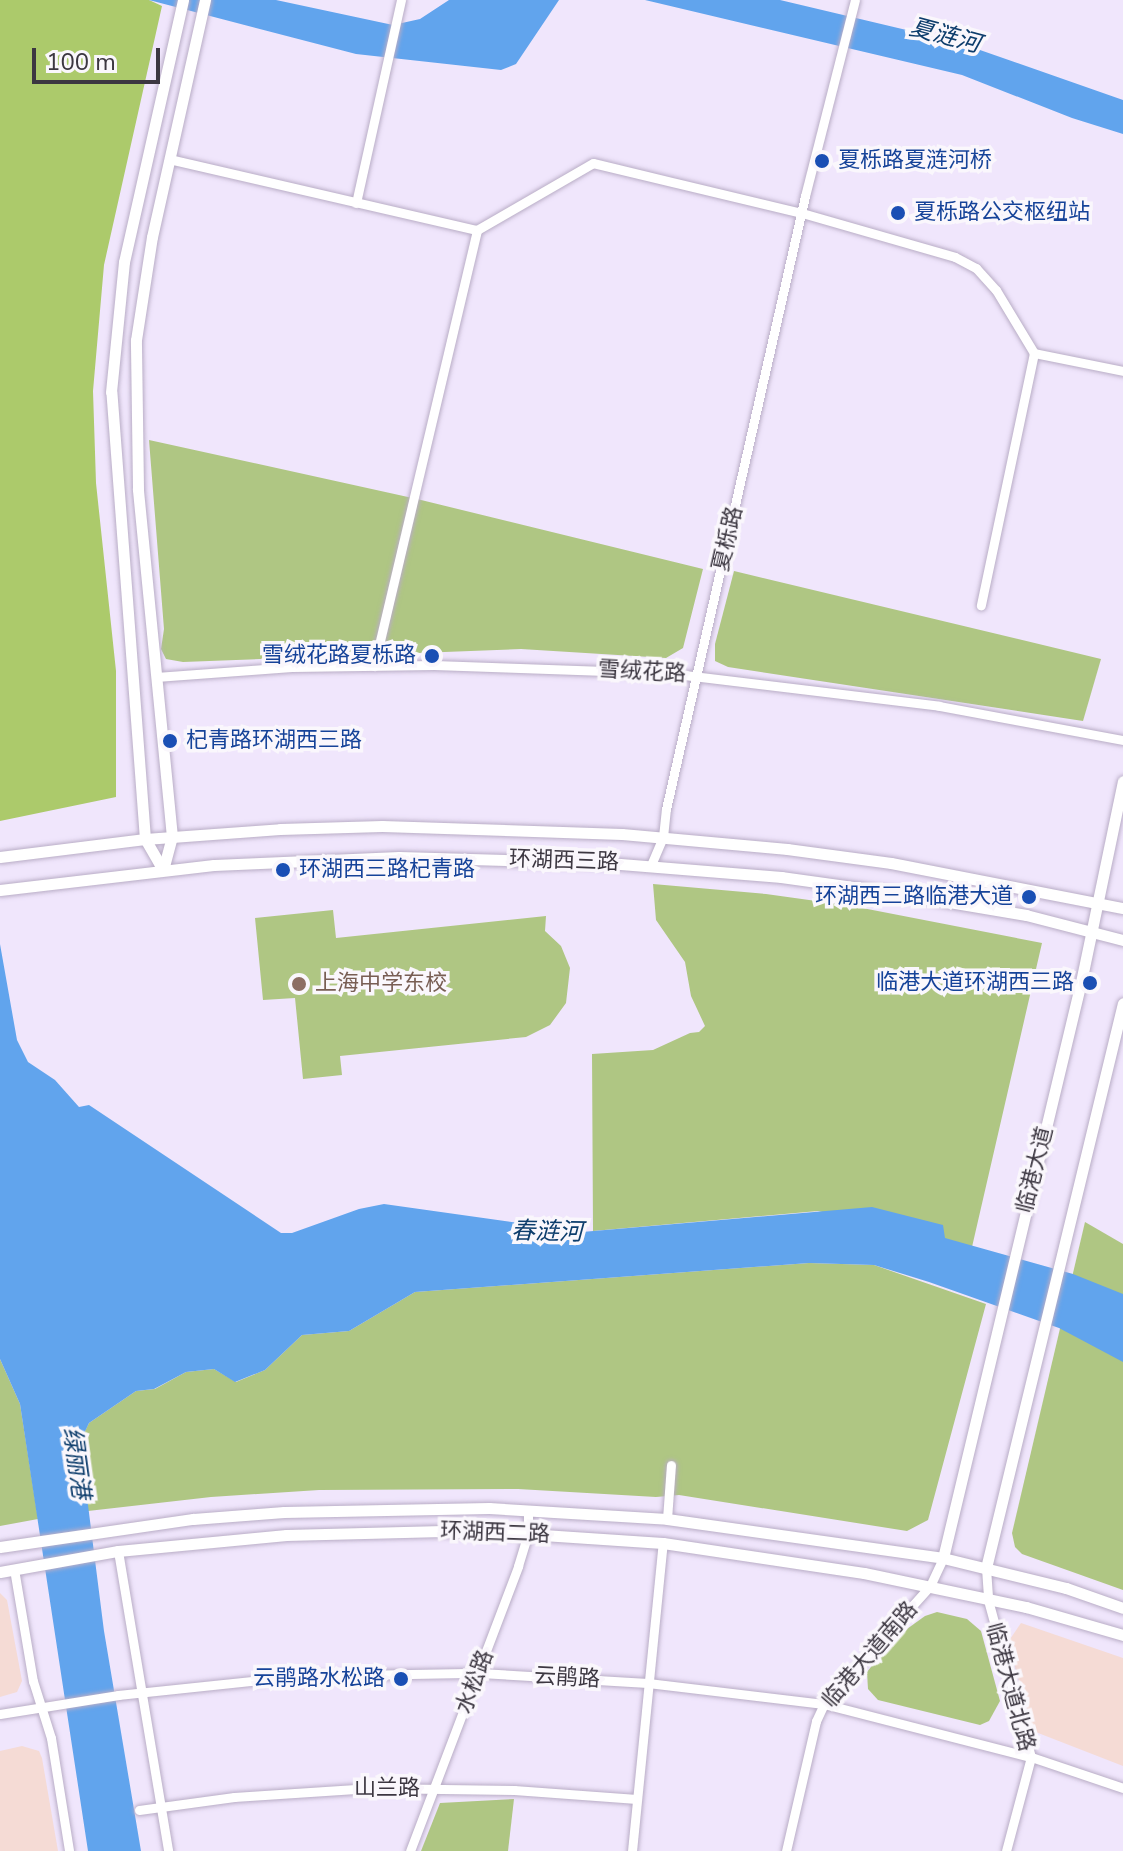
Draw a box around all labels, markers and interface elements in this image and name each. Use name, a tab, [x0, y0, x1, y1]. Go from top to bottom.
water label: 夏涟河	[906, 13, 984, 59]
scale bar	[36, 32, 164, 82]
text: 100 m	[46, 46, 116, 78]
place label: 夏栎路夏涟河桥	[838, 148, 992, 174]
marker: 夏栎路夏涟河桥	[813, 152, 831, 170]
place label: 夏栎路公交枢纽站	[914, 200, 1090, 226]
marker: 夏栎路公交枢纽站	[889, 204, 907, 222]
street label: 夏栎路	[708, 504, 748, 574]
place label: 雪绒花路夏栎路	[262, 643, 416, 669]
marker: 雪绒花路夏栎路	[423, 647, 441, 665]
street label: 雪绒花路	[597, 657, 687, 687]
place label: 杞青路环湖西三路	[186, 728, 362, 754]
marker: 杞青路环湖西三路	[161, 732, 179, 750]
street label: 环湖西三路	[509, 846, 619, 876]
place label: 环湖西三路杞青路	[299, 857, 475, 883]
marker: 环湖西三路杞青路	[274, 861, 292, 879]
place label: 环湖西三路临港大道	[815, 884, 1013, 910]
marker: 环湖西三路临港大道	[1020, 888, 1038, 906]
place label: 临港大道环湖西三路	[876, 970, 1074, 996]
place label: 上海中学东校	[315, 971, 447, 997]
marker: 临港大道环湖西三路	[1081, 974, 1099, 992]
marker: 上海中学东校	[290, 975, 308, 993]
street label: 临港大道	[1012, 1124, 1058, 1216]
water label: 春涟河	[511, 1217, 583, 1247]
water label: 绿丽港	[57, 1425, 95, 1501]
street label: 环湖西二路	[440, 1518, 550, 1548]
street label: 临港大道南路	[817, 1597, 923, 1713]
street label: 临港大道北路	[980, 1620, 1040, 1754]
street label: 水松路	[451, 1646, 499, 1718]
street label: 云鹃路	[533, 1663, 601, 1693]
place label: 云鹃路水松路	[253, 1666, 385, 1692]
marker: 云鹃路水松路	[392, 1670, 410, 1688]
street label: 山兰路	[354, 1776, 420, 1802]

